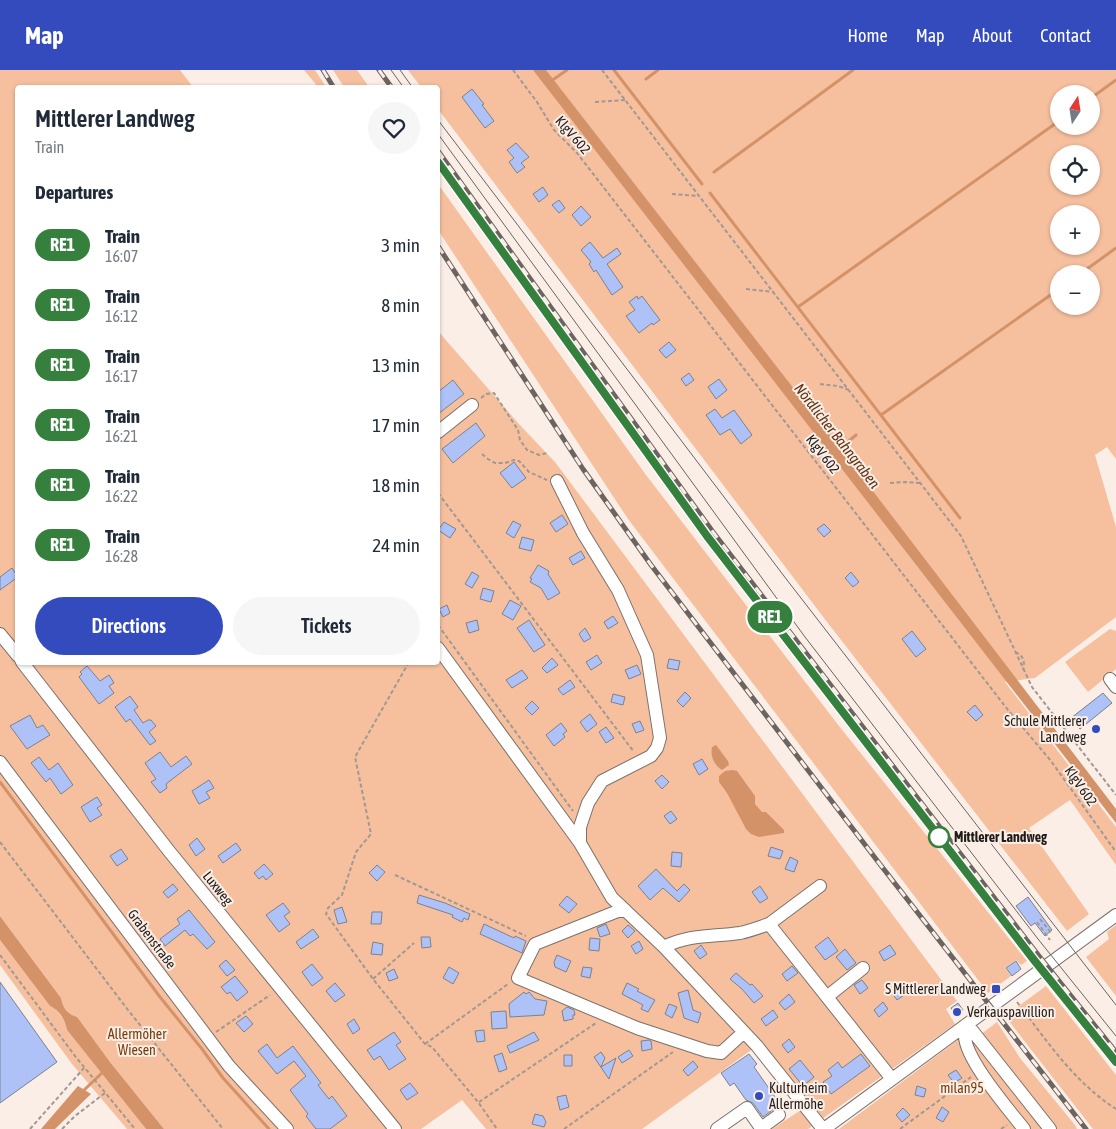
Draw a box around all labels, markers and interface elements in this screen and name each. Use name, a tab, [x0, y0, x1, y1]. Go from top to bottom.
text: Map	[25, 22, 64, 49]
text: Home	[848, 25, 888, 46]
text: Map	[916, 25, 945, 46]
text: About	[973, 25, 1012, 46]
text: Contact	[1040, 25, 1091, 46]
north arrow	[1050, 85, 1100, 135]
map controls	[1050, 85, 1100, 315]
button: heart	[368, 102, 420, 154]
text: Mittlerer Landweg	[35, 105, 195, 132]
street label: KlgV 602	[552, 113, 594, 157]
text: Train	[35, 138, 64, 156]
button: locate	[1050, 145, 1100, 195]
text: Departures	[35, 181, 113, 203]
button: +	[1050, 205, 1100, 255]
text: Train	[105, 225, 140, 247]
text: RE1	[50, 234, 75, 255]
text: 3 min	[381, 234, 420, 256]
text: 16:07	[105, 247, 138, 265]
button: −	[1050, 265, 1100, 315]
text: Train	[105, 285, 140, 307]
text: RE1	[50, 294, 75, 315]
text: 8 min	[381, 294, 420, 316]
text: 16:12	[105, 307, 138, 325]
text: Train	[105, 345, 140, 367]
text: RE1	[50, 354, 75, 375]
text: 13 min	[372, 354, 420, 376]
text: 16:17	[105, 367, 138, 385]
water label: Nördlicher Bahngraben	[791, 380, 884, 492]
text: Train	[105, 405, 140, 427]
text: RE1	[50, 414, 75, 435]
text: 17 min	[372, 414, 420, 436]
text: 16:21	[105, 427, 138, 445]
street label: KlgV 602	[803, 431, 843, 477]
text: Train	[105, 465, 140, 487]
text: RE1	[50, 474, 75, 495]
text: 18 min	[372, 474, 420, 496]
text: 16:22	[105, 487, 138, 505]
text: Train	[105, 525, 140, 547]
text: RE1	[50, 534, 75, 555]
text: 24 min	[372, 534, 420, 556]
text: 16:28	[105, 547, 138, 565]
button: Directions	[35, 597, 223, 655]
button: Tickets	[233, 597, 420, 655]
line badge: RE1	[741, 601, 799, 633]
text: RE1	[757, 606, 783, 627]
place label: Schule Mittlerer Landweg	[1004, 713, 1087, 745]
marker: Schule Mittlerer Landweg	[1090, 723, 1102, 735]
street label: KlgV 602	[1062, 763, 1100, 809]
marker: Mittlerer Landweg	[928, 826, 950, 848]
place label: Mittlerer Landweg	[954, 829, 1048, 845]
street label: Luxweg	[200, 868, 236, 908]
street label: Grabenstraße	[125, 906, 179, 972]
place label: S Mittlerer Landweg	[885, 981, 986, 997]
marker: S Mittlerer Landweg	[990, 983, 1002, 995]
place label: Verkauspavillion	[967, 1004, 1054, 1020]
marker: Verkauspavillion	[951, 1006, 963, 1018]
park label: Allermöher Wiesen	[108, 1026, 167, 1058]
place label: Kulturheim Allermöhe	[769, 1080, 828, 1112]
park label: milan95	[940, 1080, 984, 1096]
marker: Kulturheim Allermöhe	[753, 1090, 765, 1102]

